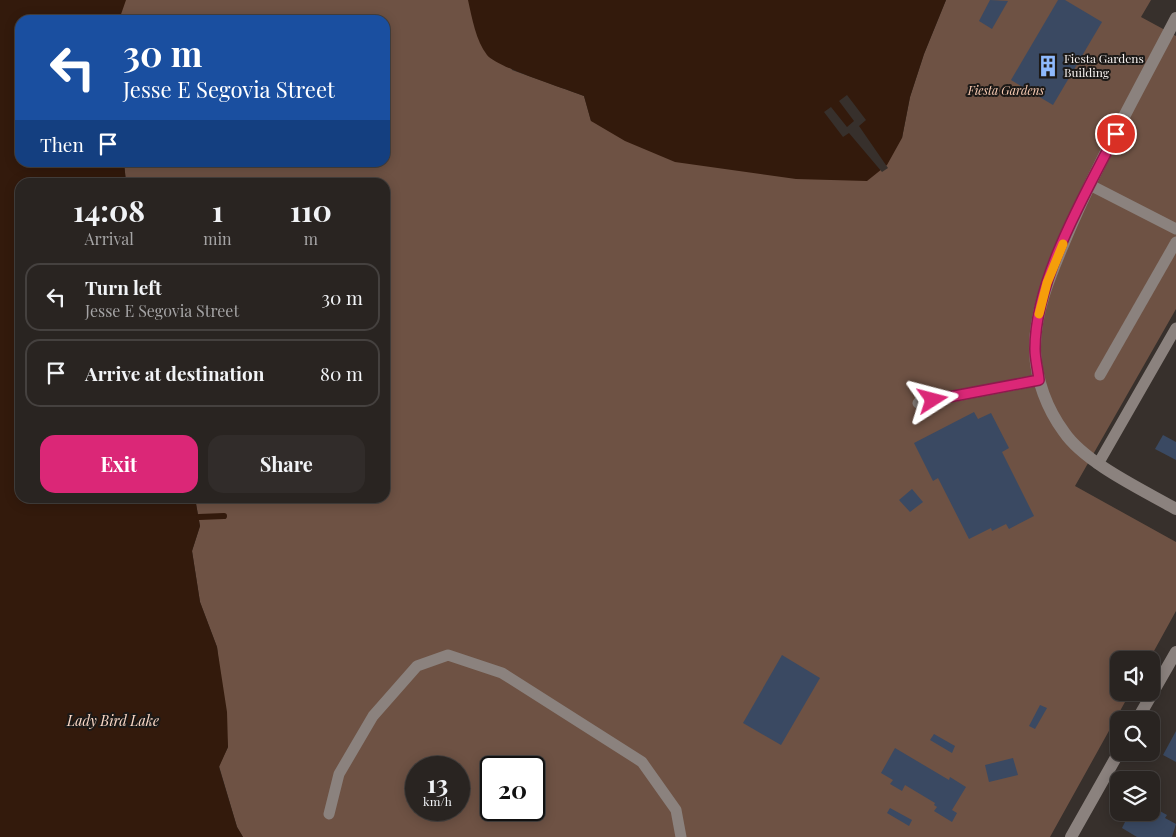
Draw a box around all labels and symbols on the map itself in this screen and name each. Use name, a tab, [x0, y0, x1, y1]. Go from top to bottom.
place label: Fiesta Gardens Building	[1064, 50, 1144, 80]
building icon: Fiesta Gardens Building	[1035, 53, 1061, 79]
park label: Fiesta Gardens	[967, 82, 1045, 98]
pin	[1095, 113, 1137, 155]
position arrow	[906, 373, 958, 425]
water label: Lady Bird Lake	[66, 711, 159, 730]
speed limit sign: 20	[480, 756, 545, 821]

